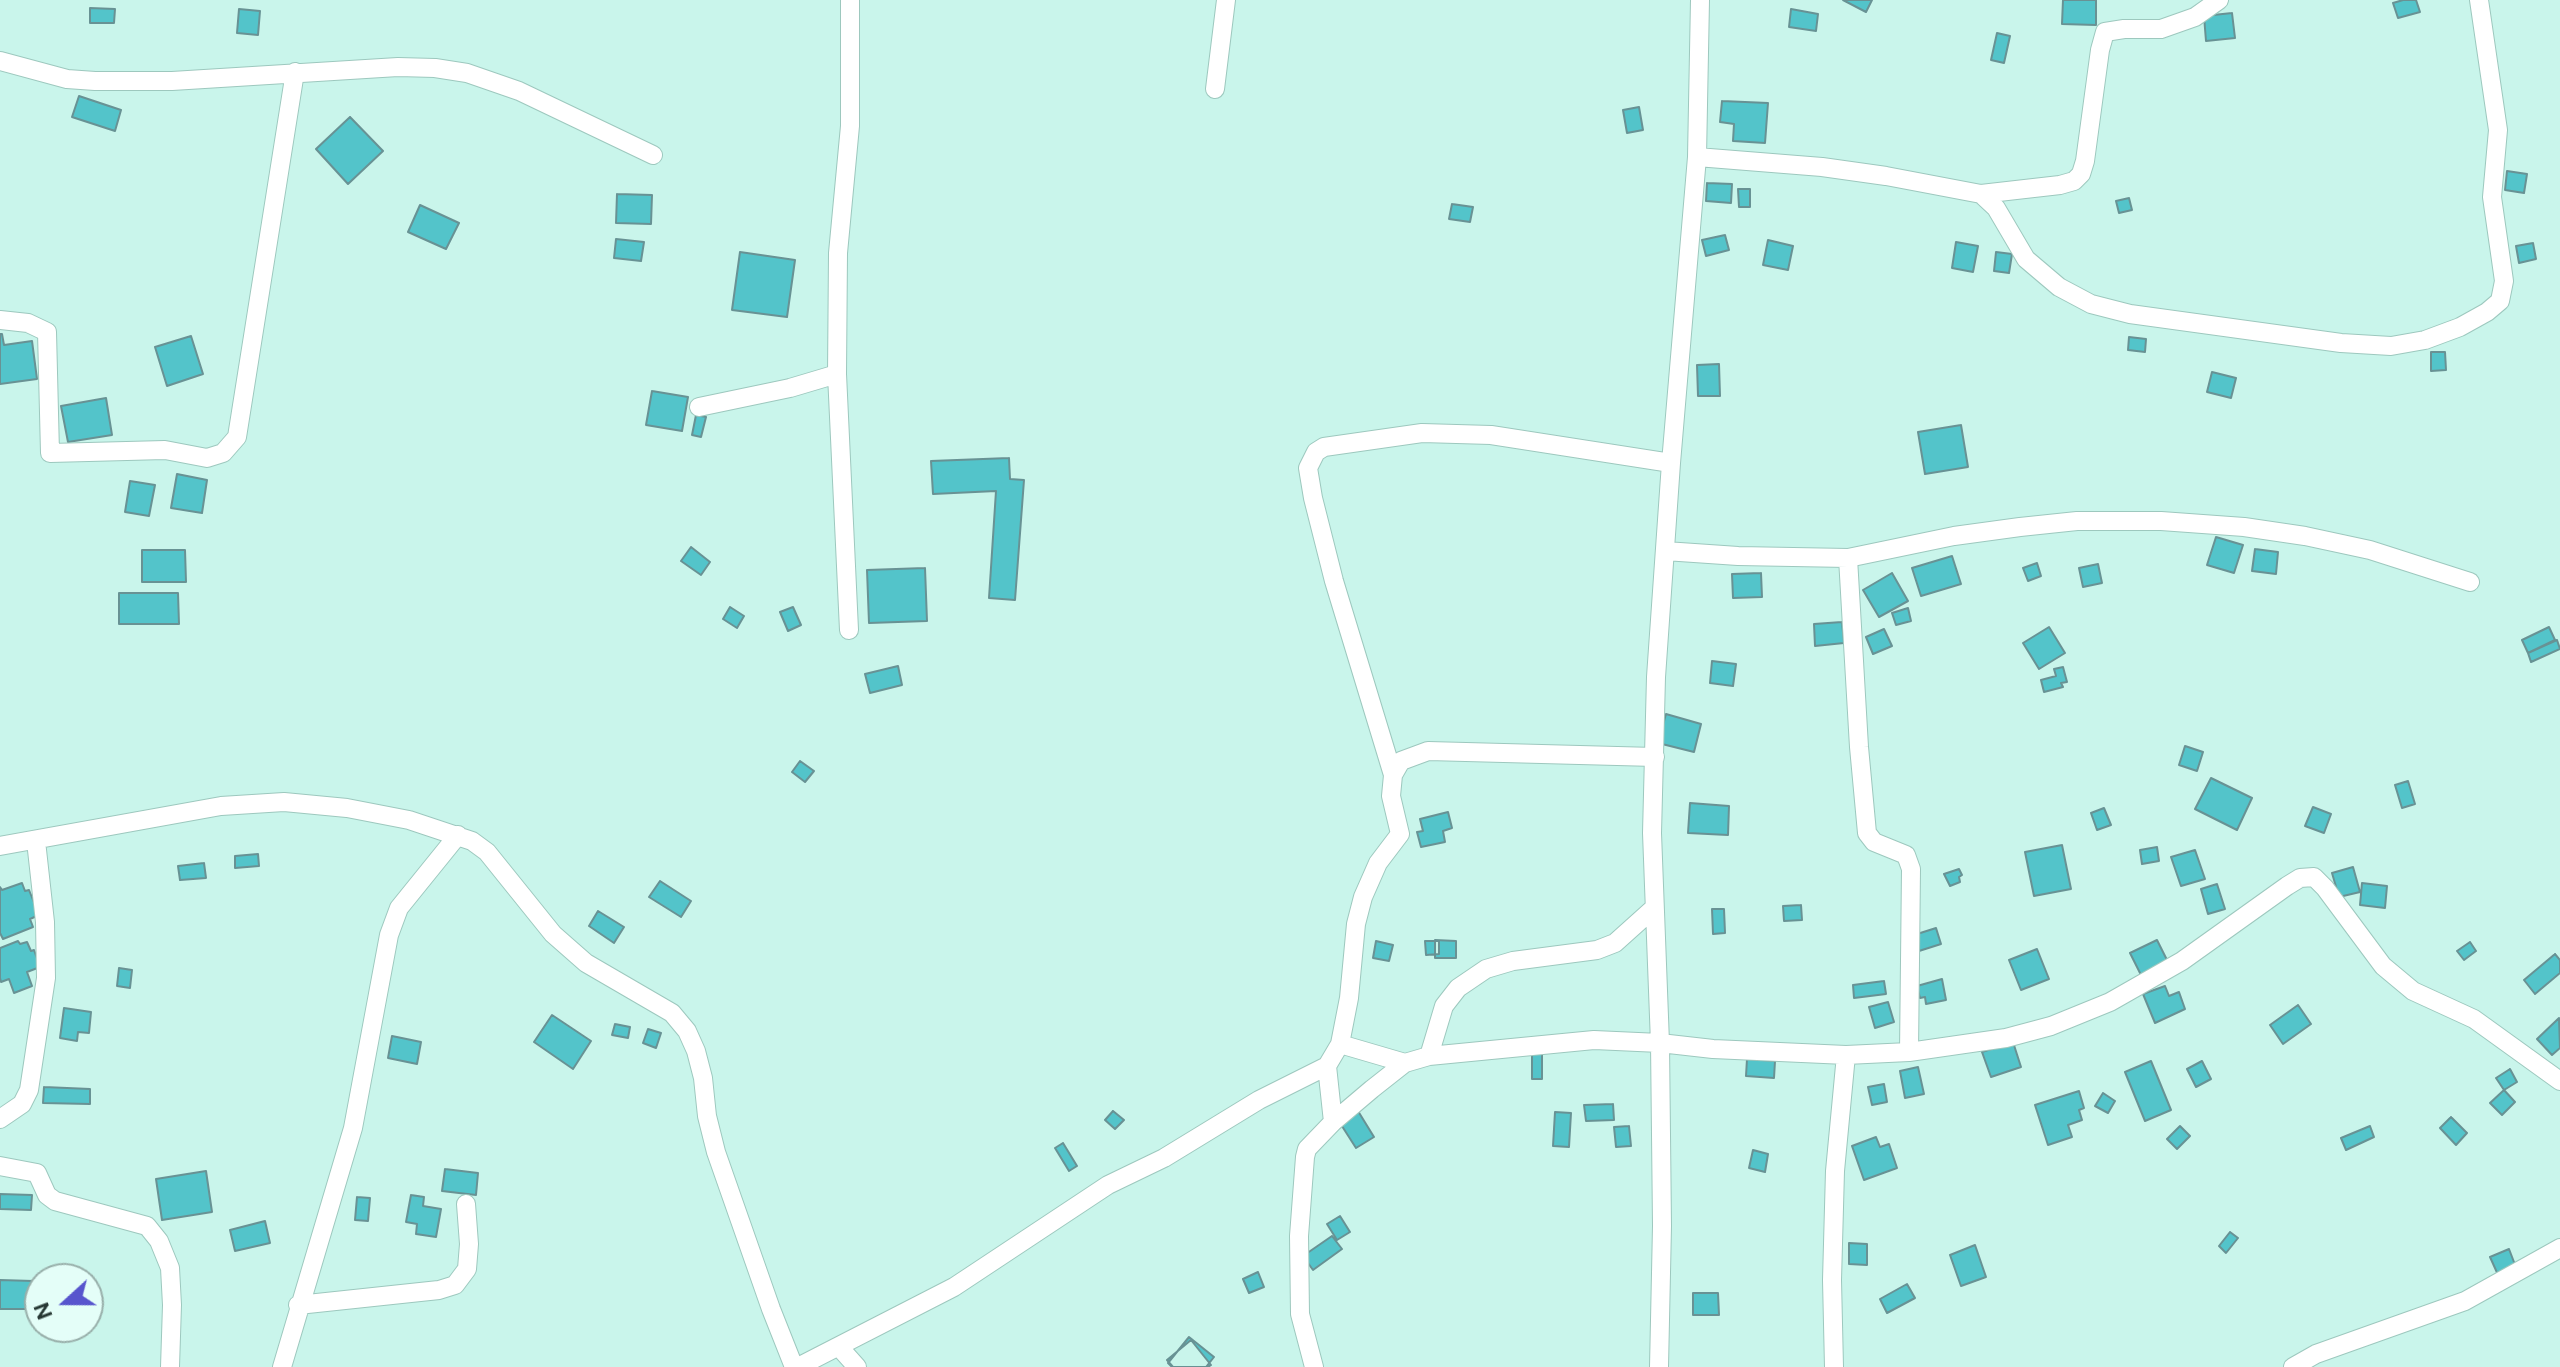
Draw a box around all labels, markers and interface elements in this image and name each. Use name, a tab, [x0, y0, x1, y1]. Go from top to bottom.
north arrow	[24, 1263, 104, 1343]
text: N	[27, 1298, 59, 1324]

